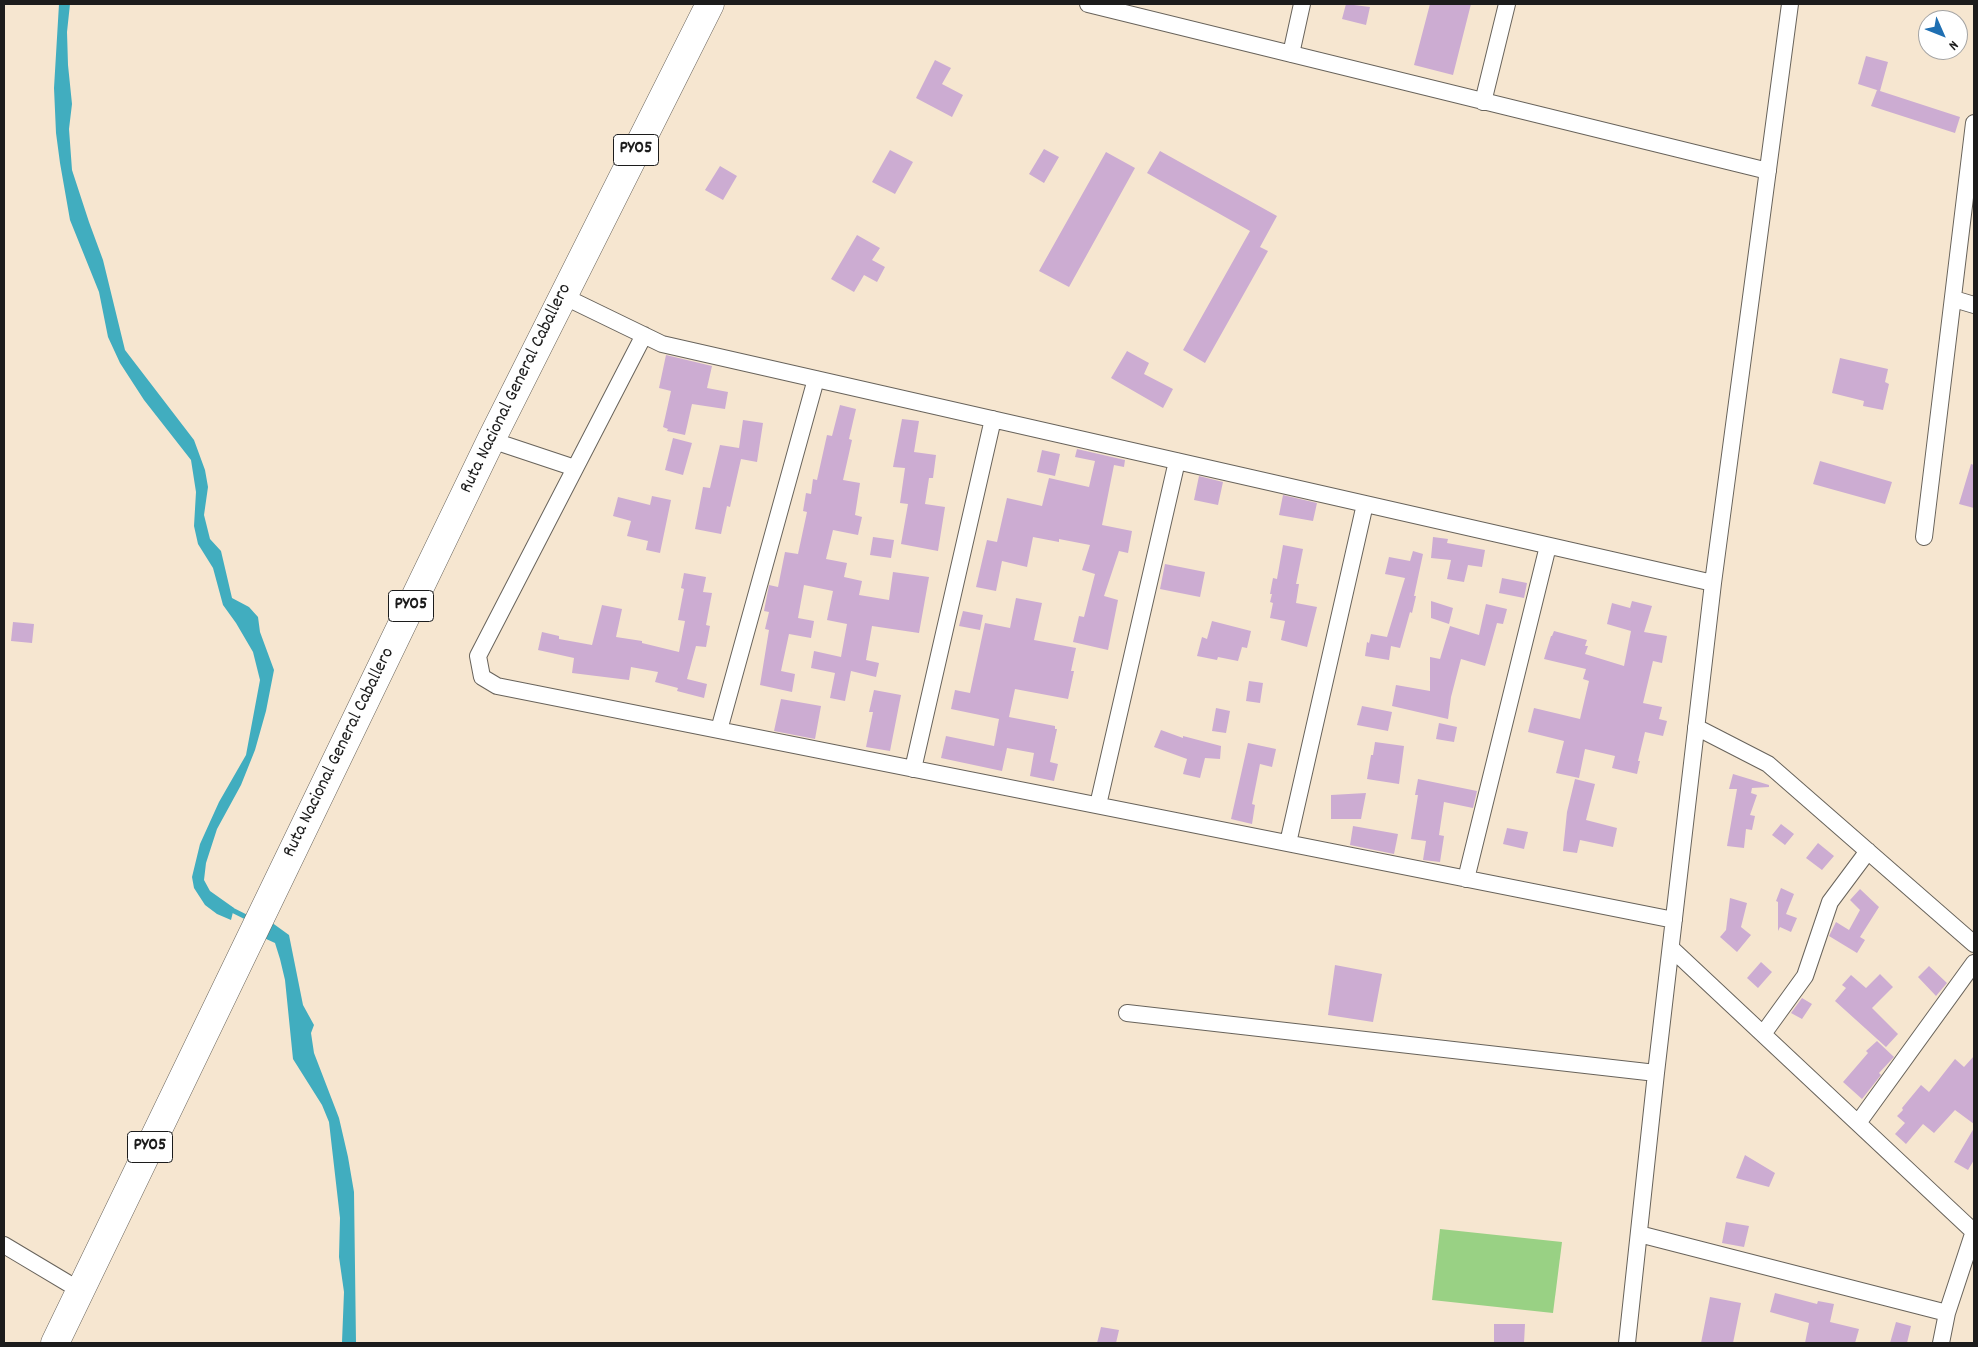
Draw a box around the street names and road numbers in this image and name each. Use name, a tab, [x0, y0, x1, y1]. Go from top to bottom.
road number: PY05	[614, 134, 658, 166]
street label: Ruta Nacional General Caballero	[456, 280, 578, 498]
road number: PY05	[388, 590, 434, 622]
street label: Ruta Nacional General Caballero	[279, 644, 401, 862]
road number: PY05	[128, 1132, 172, 1162]

